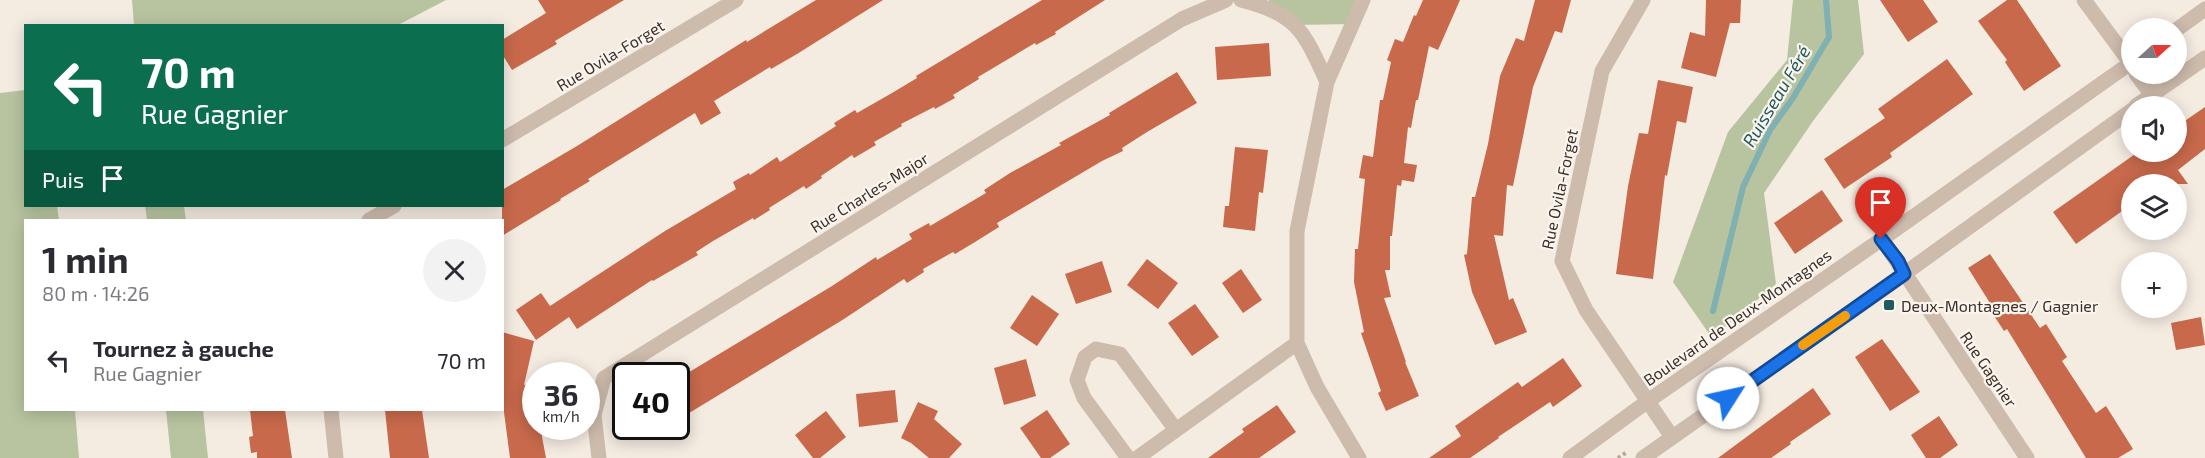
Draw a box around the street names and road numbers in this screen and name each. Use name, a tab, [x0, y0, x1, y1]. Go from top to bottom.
street label: Rue Ovila-Forget	[553, 15, 667, 95]
street label: Rue Ovila-Forget	[1537, 127, 1581, 251]
street label: Rue Charles-Major	[806, 148, 933, 237]
street label: Boulevard de Deux-Montagnes	[1639, 245, 1835, 389]
street label: Rue Gagnier	[1957, 328, 2022, 411]

